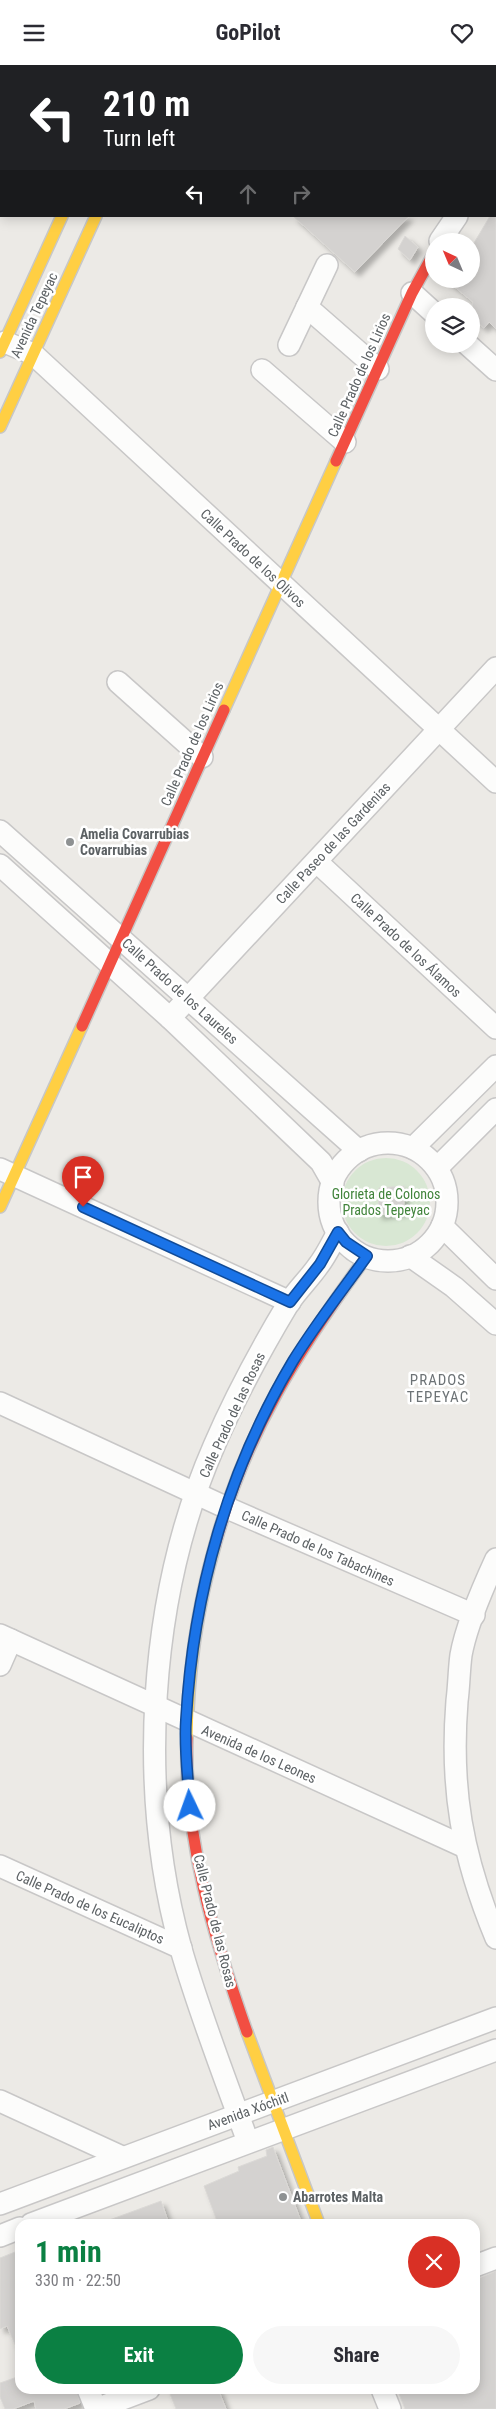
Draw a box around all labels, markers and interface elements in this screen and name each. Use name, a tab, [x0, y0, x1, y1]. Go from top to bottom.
icon: menu	[20, 19, 48, 47]
icon: heart	[448, 19, 476, 47]
text: GoPilot	[215, 20, 281, 45]
text: 210 m	[103, 84, 190, 125]
icon: left	[20, 85, 85, 150]
text: Turn left	[103, 126, 175, 151]
icon: left	[181, 180, 209, 208]
icon: ahead	[234, 180, 262, 208]
icon: right	[287, 180, 315, 208]
north arrow	[425, 233, 480, 287]
map controls	[425, 233, 480, 353]
street label: Avenida Tepeyac	[7, 270, 61, 360]
button: layers	[425, 298, 480, 353]
street label: Calle Prado de los Lirios	[324, 311, 394, 439]
street label: Calle Prado de los Olivos	[197, 505, 309, 611]
street label: Calle Prado de los Lirios	[157, 680, 227, 808]
street label: Calle Paseo de las Gardenias	[272, 779, 394, 907]
place label: Amelia Covarrubias Covarrubias	[80, 826, 189, 858]
marker: Amelia Covarrubias Covarrubias	[64, 836, 76, 848]
street label: Calle Prado de los Álamos	[348, 889, 465, 1000]
street label: Calle Prado de los Laureles	[119, 935, 241, 1047]
pin	[62, 1156, 104, 1207]
icon: arrive	[69, 1163, 97, 1191]
park label: Glorieta de Colonos Prados Tepeyac	[332, 1186, 440, 1218]
street label: Calle Prado de las Rosas	[196, 1350, 268, 1480]
district label: PRADOS TEPEYAC	[407, 1371, 469, 1406]
street label: Calle Prado de los Tabachines	[239, 1507, 397, 1589]
street label: Avenida de los Leones	[199, 1722, 319, 1786]
position arrow	[163, 1779, 215, 1831]
street label: Calle Prado de las Rosas	[191, 1853, 239, 1989]
street label: Calle Prado de los Eucaliptos	[13, 1867, 167, 1947]
street label: Avenida Xóchitl	[205, 2089, 291, 2133]
place label: Abarrotes Malta	[293, 2189, 383, 2205]
marker: Abarrotes Malta	[277, 2191, 289, 2203]
text: 1 min	[35, 2234, 102, 2269]
button: close	[408, 2236, 460, 2288]
text: 330 m · 22:50	[35, 2271, 121, 2290]
button: Exit	[35, 2326, 243, 2384]
button: Share	[253, 2326, 460, 2384]

